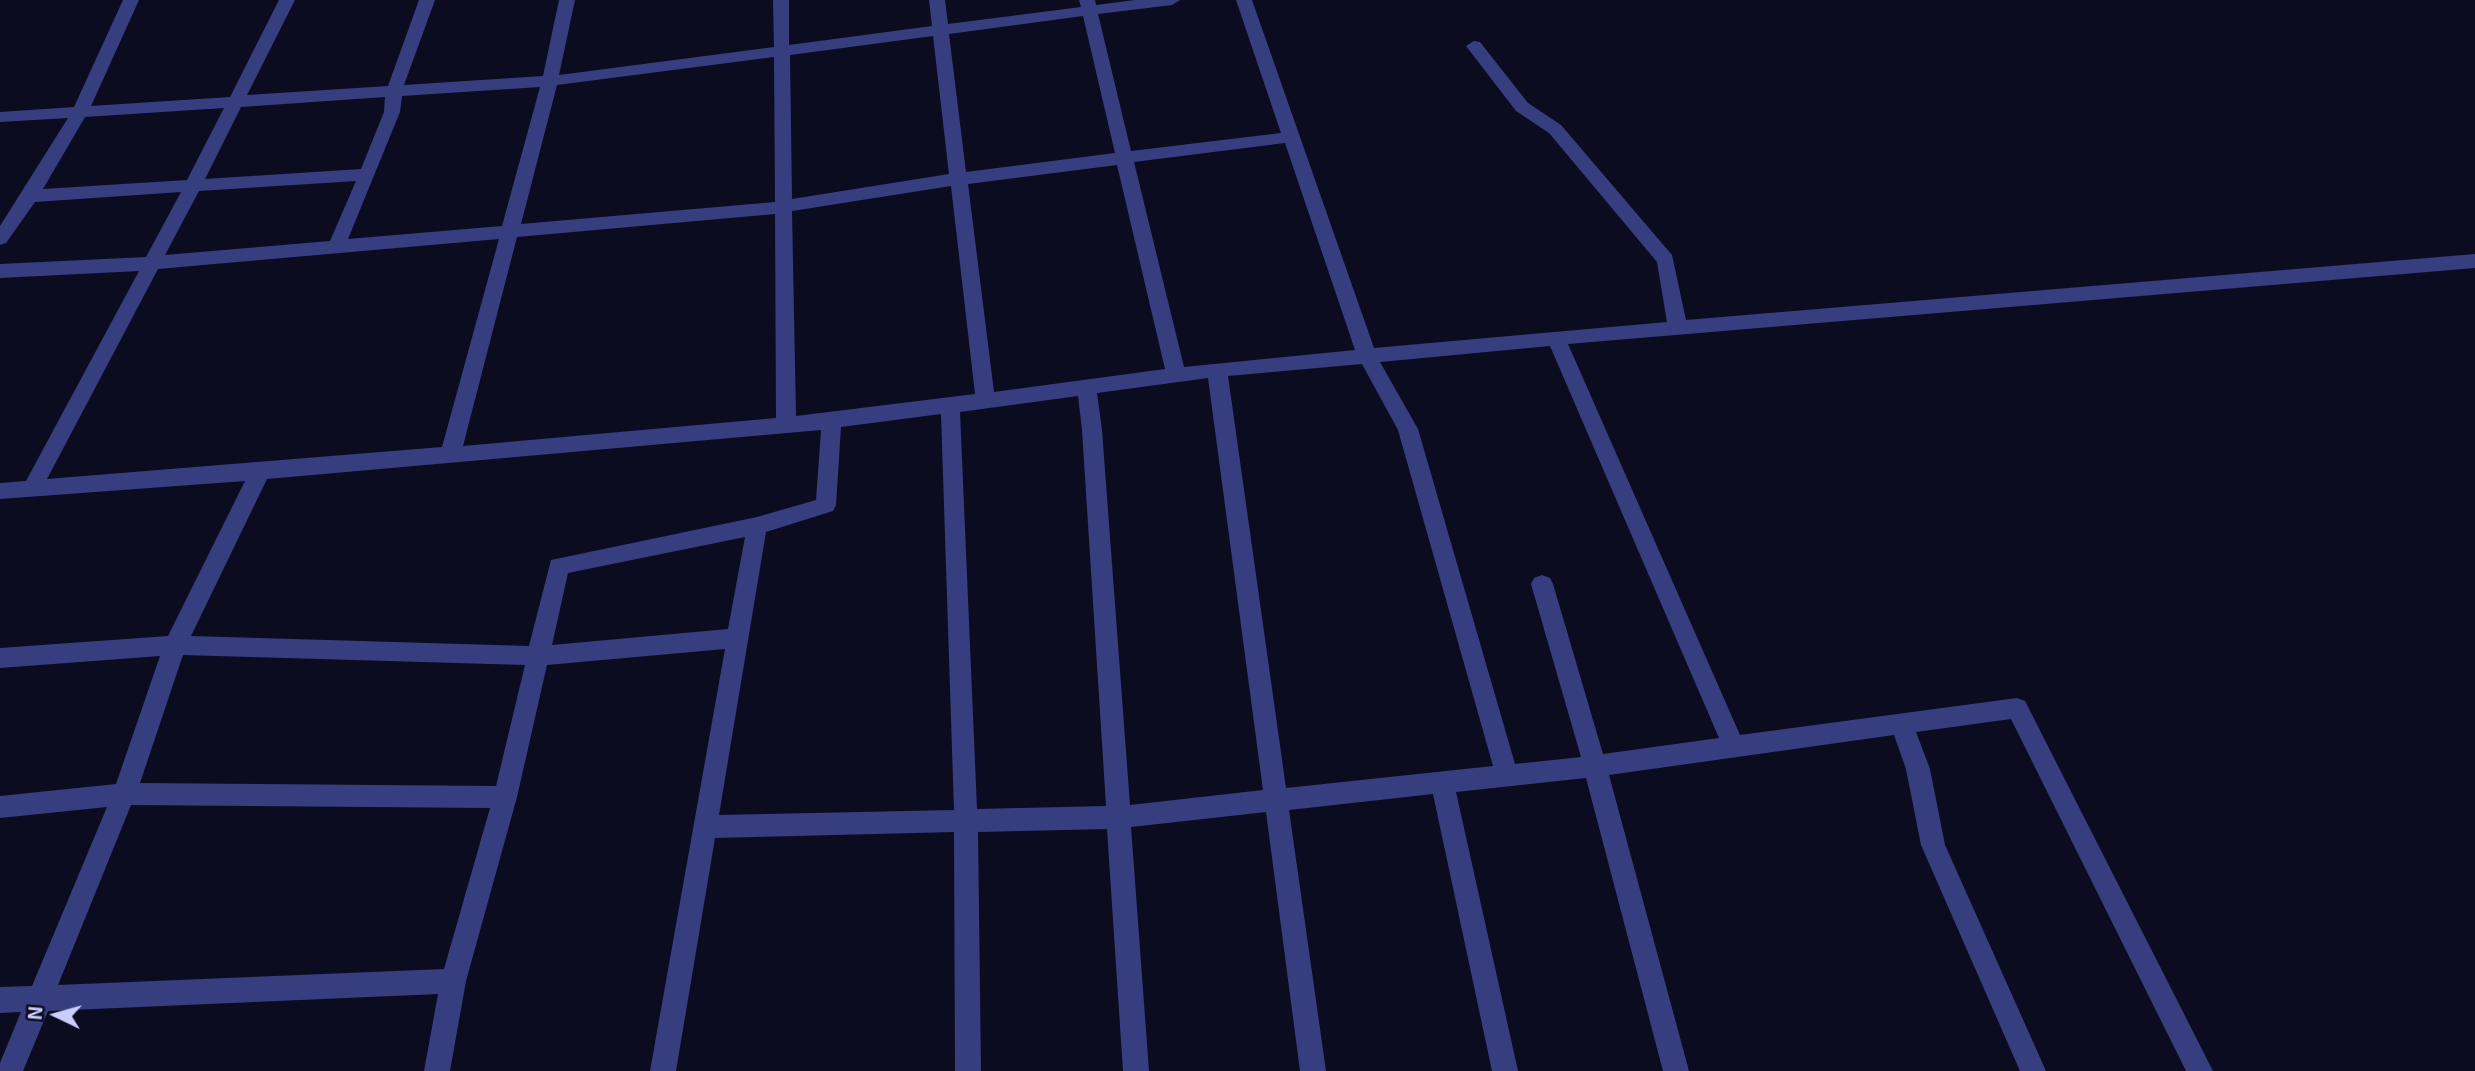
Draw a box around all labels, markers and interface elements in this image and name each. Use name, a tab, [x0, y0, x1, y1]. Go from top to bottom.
north arrow	[21, 980, 91, 1050]
text: N	[23, 1005, 47, 1021]

